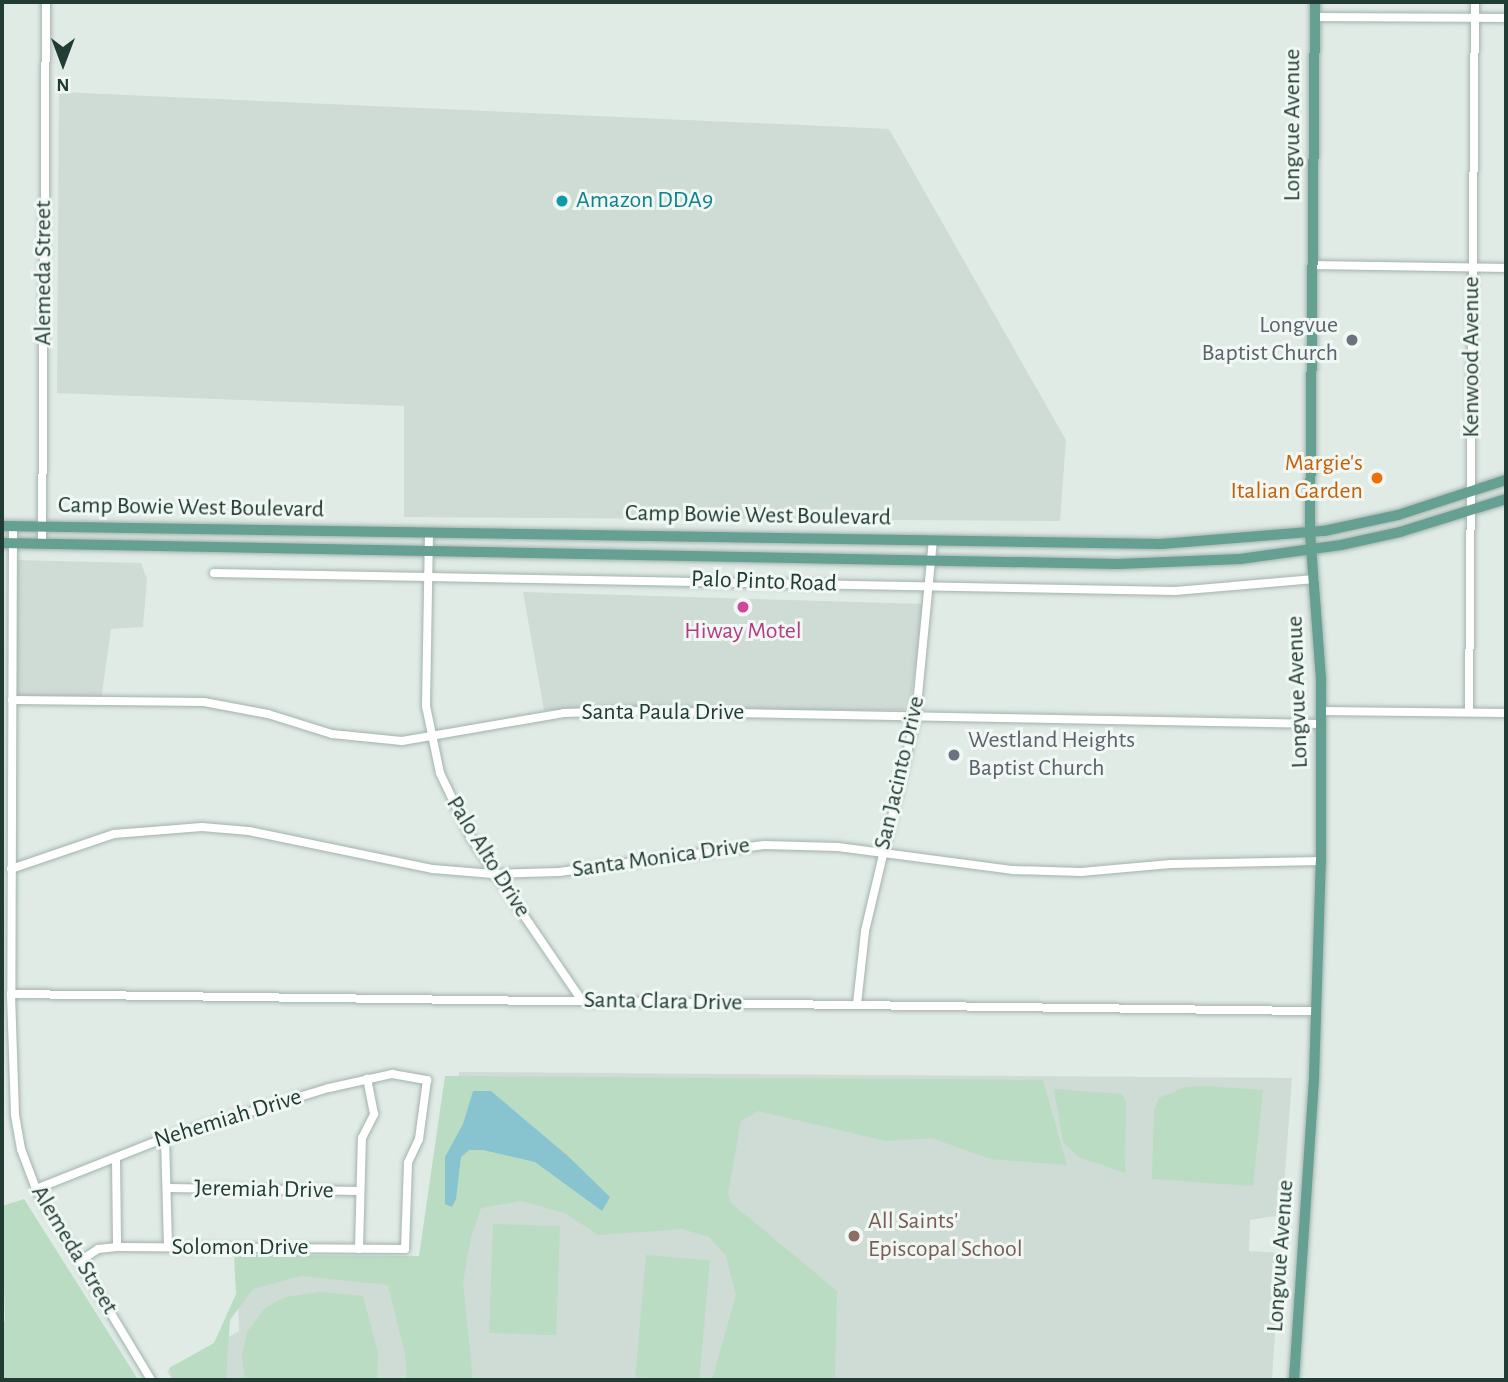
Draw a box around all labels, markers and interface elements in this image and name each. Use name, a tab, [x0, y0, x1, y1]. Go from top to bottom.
north arrow	[28, 28, 98, 98]
street label: Longvue Avenue	[1279, 49, 1307, 201]
text: N	[56, 75, 70, 94]
place label: Amazon DDA9	[576, 187, 713, 215]
marker: Amazon DDA9	[554, 193, 570, 209]
street label: Alemeda Street	[30, 200, 58, 346]
street label: Kenwood Avenue	[1458, 276, 1486, 438]
place label: Longvue Baptist Church	[1201, 312, 1338, 368]
marker: Longvue Baptist Church	[1344, 332, 1360, 348]
place label: Margie's Italian Garden	[1231, 450, 1363, 506]
marker: Margie's Italian Garden	[1369, 470, 1385, 486]
street label: Camp Bowie West Boulevard	[58, 491, 324, 525]
street label: Camp Bowie West Boulevard	[625, 499, 891, 533]
street label: Palo Pinto Road	[690, 565, 838, 599]
marker: Hiway Motel	[735, 599, 751, 615]
street label: Longvue Avenue	[1281, 615, 1315, 769]
place label: Hiway Motel	[684, 618, 802, 646]
street label: San Jacinto Drive	[868, 694, 932, 852]
street label: Santa Paula Drive	[582, 699, 744, 727]
place label: Westland Heights Baptist Church	[968, 727, 1135, 783]
marker: Westland Heights Baptist Church	[946, 747, 962, 763]
street label: Palo Alto Drive	[439, 791, 537, 923]
street label: Santa Monica Drive	[570, 831, 752, 885]
street label: Santa Clara Drive	[584, 986, 742, 1018]
street label: Nehemiah Drive	[151, 1083, 305, 1155]
street label: Jeremiah Drive	[194, 1174, 334, 1206]
street label: Longvue Avenue	[1261, 1179, 1301, 1333]
street label: Alemeda Street	[24, 1180, 124, 1320]
place label: All Saints' Episcopal School	[868, 1208, 1023, 1264]
marker: All Saints' Episcopal School	[846, 1228, 862, 1244]
street label: Solomon Drive	[171, 1234, 309, 1262]

